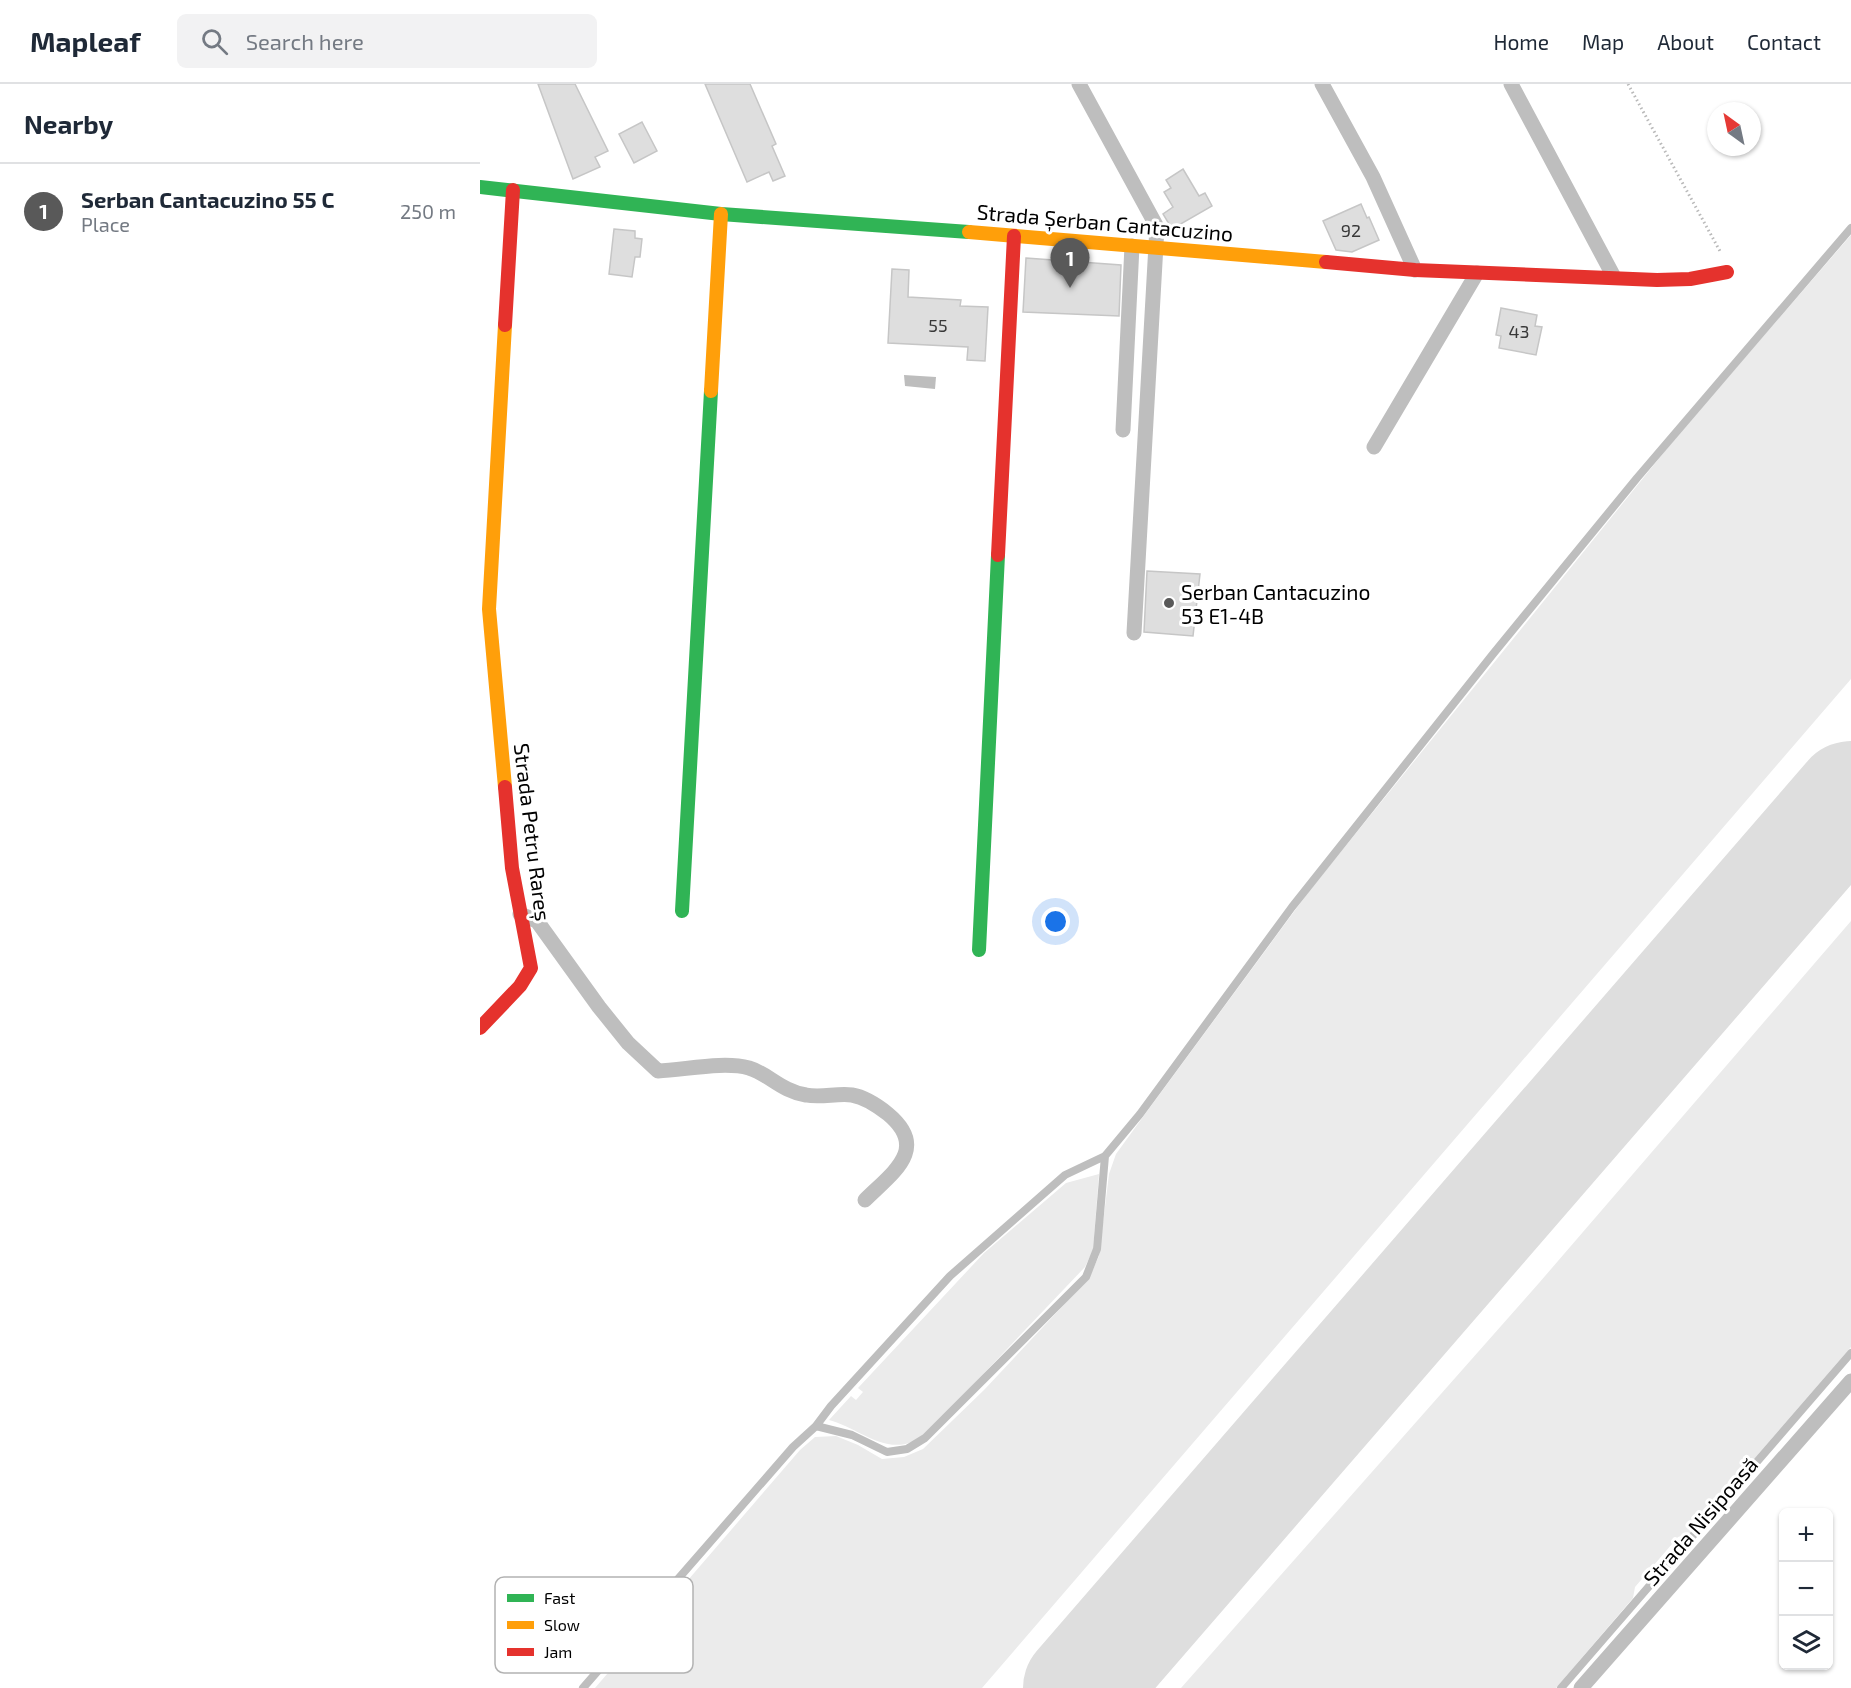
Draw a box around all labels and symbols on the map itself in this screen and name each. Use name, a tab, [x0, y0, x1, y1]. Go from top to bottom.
north arrow	[1707, 102, 1761, 156]
street label: Strada Șerban Cantacuzino	[976, 198, 1234, 248]
house number: 92	[1341, 219, 1361, 241]
pin: 1	[1050, 238, 1090, 288]
house number: 55	[928, 314, 948, 336]
house number: 43	[1508, 320, 1530, 342]
place label: Serban Cantacuzino 53 E1-4B	[1181, 579, 1370, 628]
marker: Serban Cantacuzino 53 E1-4B	[1162, 596, 1176, 610]
street label: Strada Petru Rareș	[508, 742, 556, 923]
your location	[1041, 907, 1070, 936]
street label: Strada Nisipoasă	[1638, 1452, 1762, 1590]
legend	[495, 1577, 693, 1673]
text: Fast	[544, 1588, 575, 1607]
text: Slow	[544, 1615, 580, 1634]
text: Jam	[544, 1642, 572, 1661]

